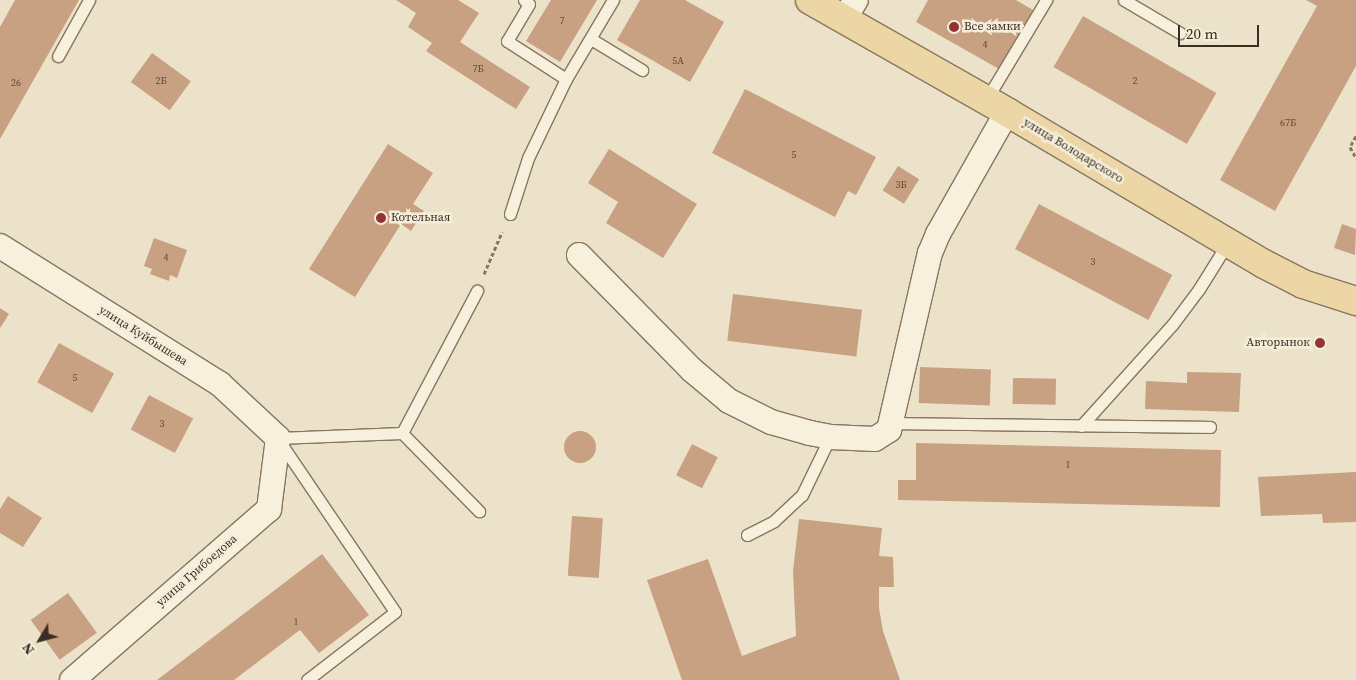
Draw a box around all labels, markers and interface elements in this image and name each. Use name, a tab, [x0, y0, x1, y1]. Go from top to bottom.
house number: 7	[560, 15, 564, 27]
scale bar	[1181, 15, 1262, 47]
place label: Все замки	[964, 20, 1021, 34]
marker: Все замки	[948, 21, 960, 33]
text: 20 m	[1186, 23, 1218, 44]
house number: 4	[983, 39, 987, 51]
house number: 5А	[672, 55, 684, 67]
house number: 7Б	[472, 63, 484, 75]
house number: 2Б	[155, 75, 167, 87]
house number: 2	[1133, 75, 1137, 87]
house number: 26	[11, 77, 21, 89]
street label: улица Володарского	[1020, 115, 1126, 187]
house number: 67Б	[1280, 117, 1296, 129]
house number: 5	[792, 149, 796, 161]
house number: 3Б	[895, 179, 907, 191]
place label: Котельная	[391, 211, 450, 225]
marker: Котельная	[375, 212, 387, 224]
house number: 4	[164, 252, 168, 264]
house number: 3	[1091, 256, 1095, 268]
street label: улица Куйбышева	[96, 303, 190, 369]
place label: Авторынок	[1246, 336, 1310, 350]
marker: Авторынок	[1314, 337, 1326, 349]
house number: 5	[73, 372, 77, 384]
house number: 3	[160, 418, 164, 430]
house number: 1	[1066, 459, 1070, 471]
street label: улица Грибоедова	[154, 532, 240, 610]
north arrow	[15, 615, 65, 665]
house number: 1	[294, 616, 298, 628]
text: N	[17, 639, 39, 659]

